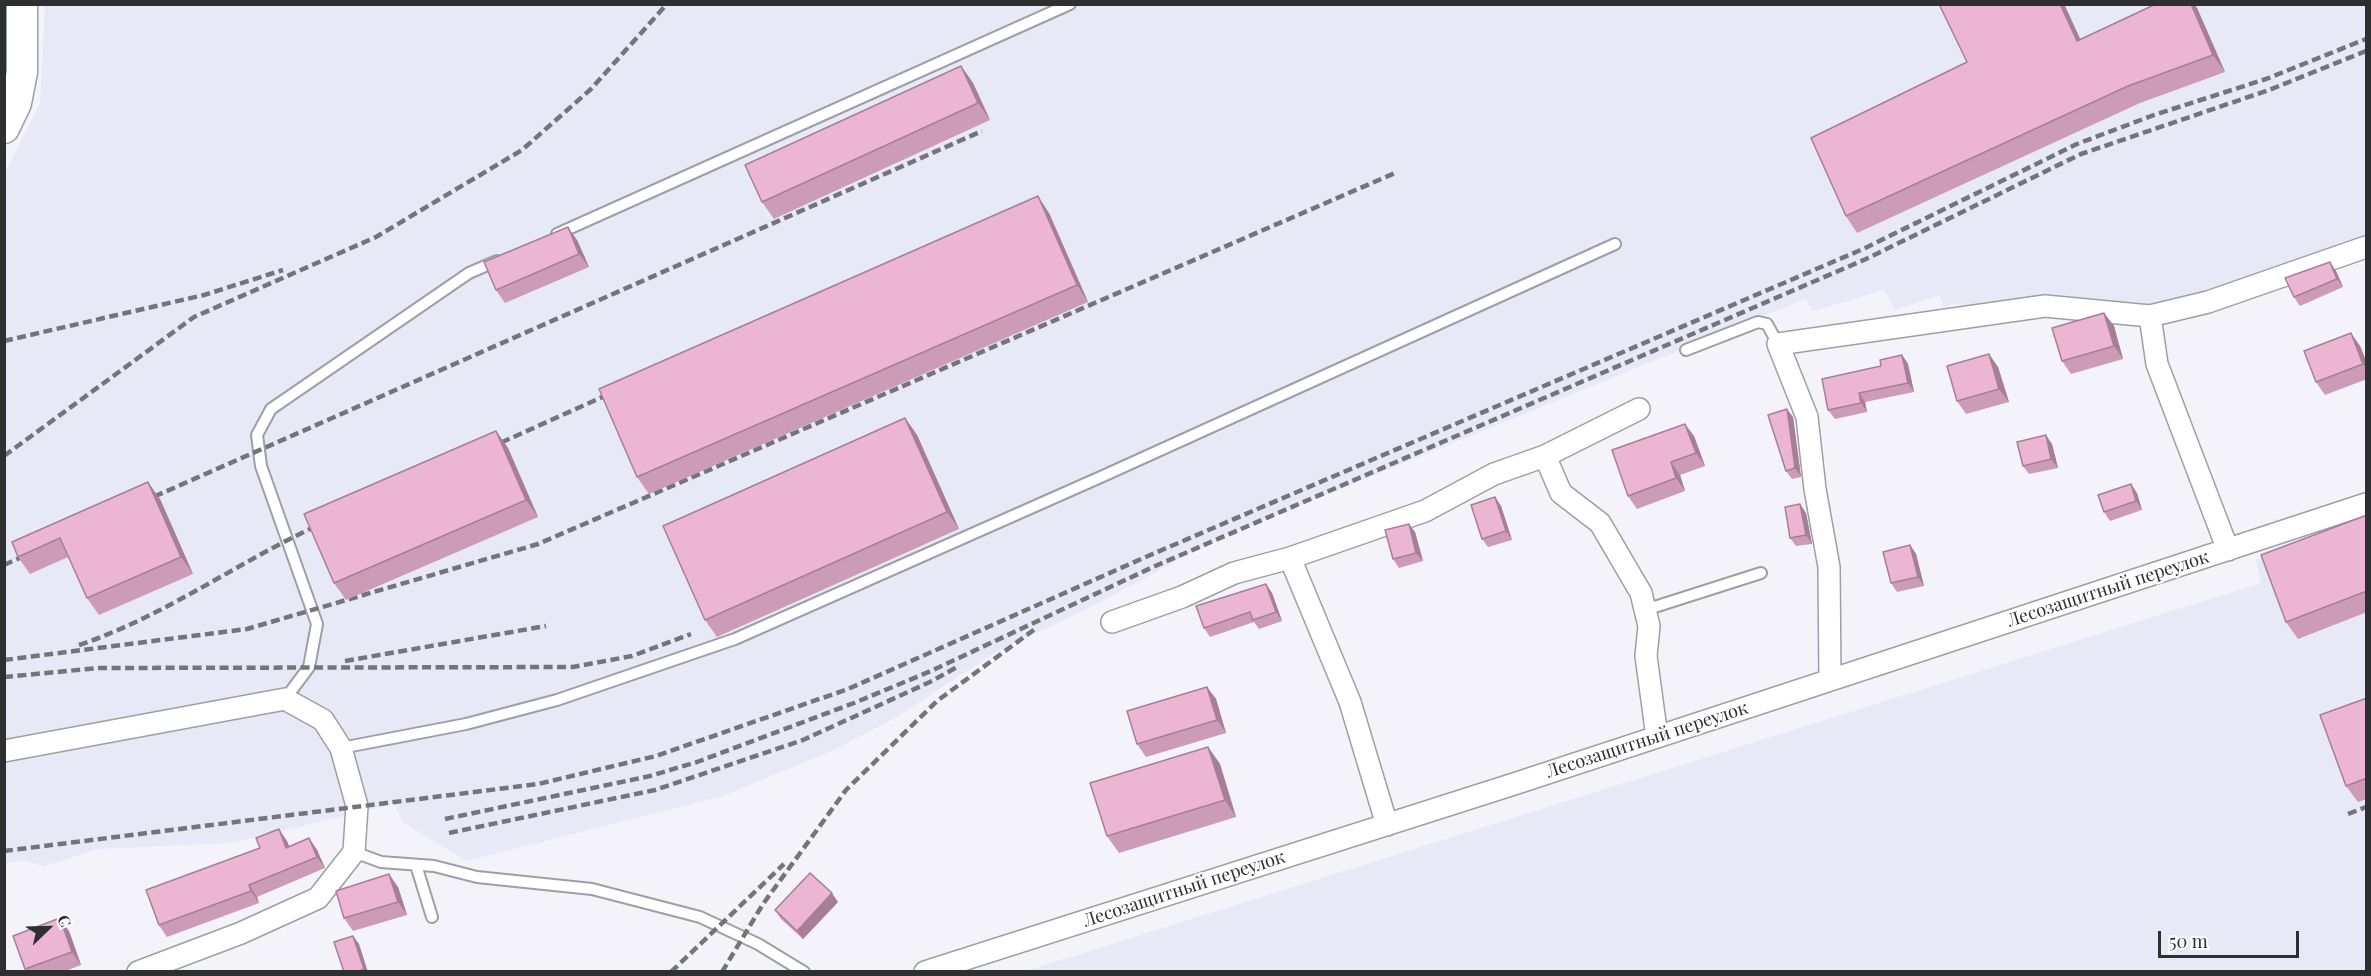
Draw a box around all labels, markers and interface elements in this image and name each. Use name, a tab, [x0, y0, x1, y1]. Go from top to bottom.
street label: Лесозащитный переулок	[2004, 546, 2212, 632]
street label: Лесозащитный переулок	[1543, 697, 1751, 783]
street label: Лесозащитный переулок	[1080, 846, 1288, 932]
north arrow	[18, 898, 78, 958]
text: С	[53, 911, 77, 930]
scale bar	[2161, 919, 2302, 957]
text: 50 m	[2169, 929, 2208, 953]

